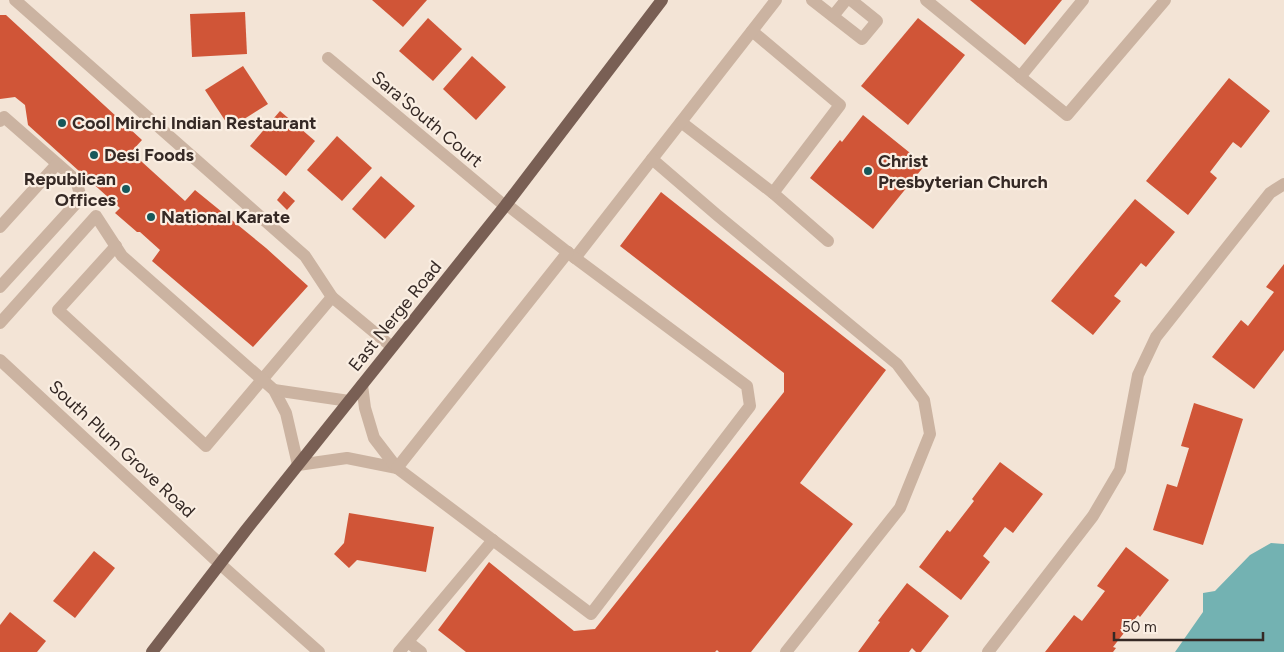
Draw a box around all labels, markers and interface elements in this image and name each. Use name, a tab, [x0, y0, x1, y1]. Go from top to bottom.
street label: Sara'South Court	[367, 66, 487, 172]
place label: Cool Mirchi Indian Restaurant	[72, 112, 316, 134]
marker: Cool Mirchi Indian Restaurant	[56, 117, 68, 129]
place label: Desi Foods	[104, 144, 194, 166]
marker: Desi Foods	[88, 149, 100, 161]
place label: Christ Presbyterian Church	[878, 150, 1048, 193]
marker: Christ Presbyterian Church	[862, 165, 874, 177]
place label: Republican Offices	[24, 168, 117, 211]
marker: Republican Offices	[120, 183, 132, 195]
place label: National Karate	[161, 206, 290, 228]
marker: National Karate	[145, 211, 157, 223]
street label: East Nerge Road	[344, 256, 446, 376]
street label: South Plum Grove Road	[44, 376, 200, 522]
scale bar	[1114, 610, 1263, 642]
text: 50 m	[1122, 618, 1157, 636]

